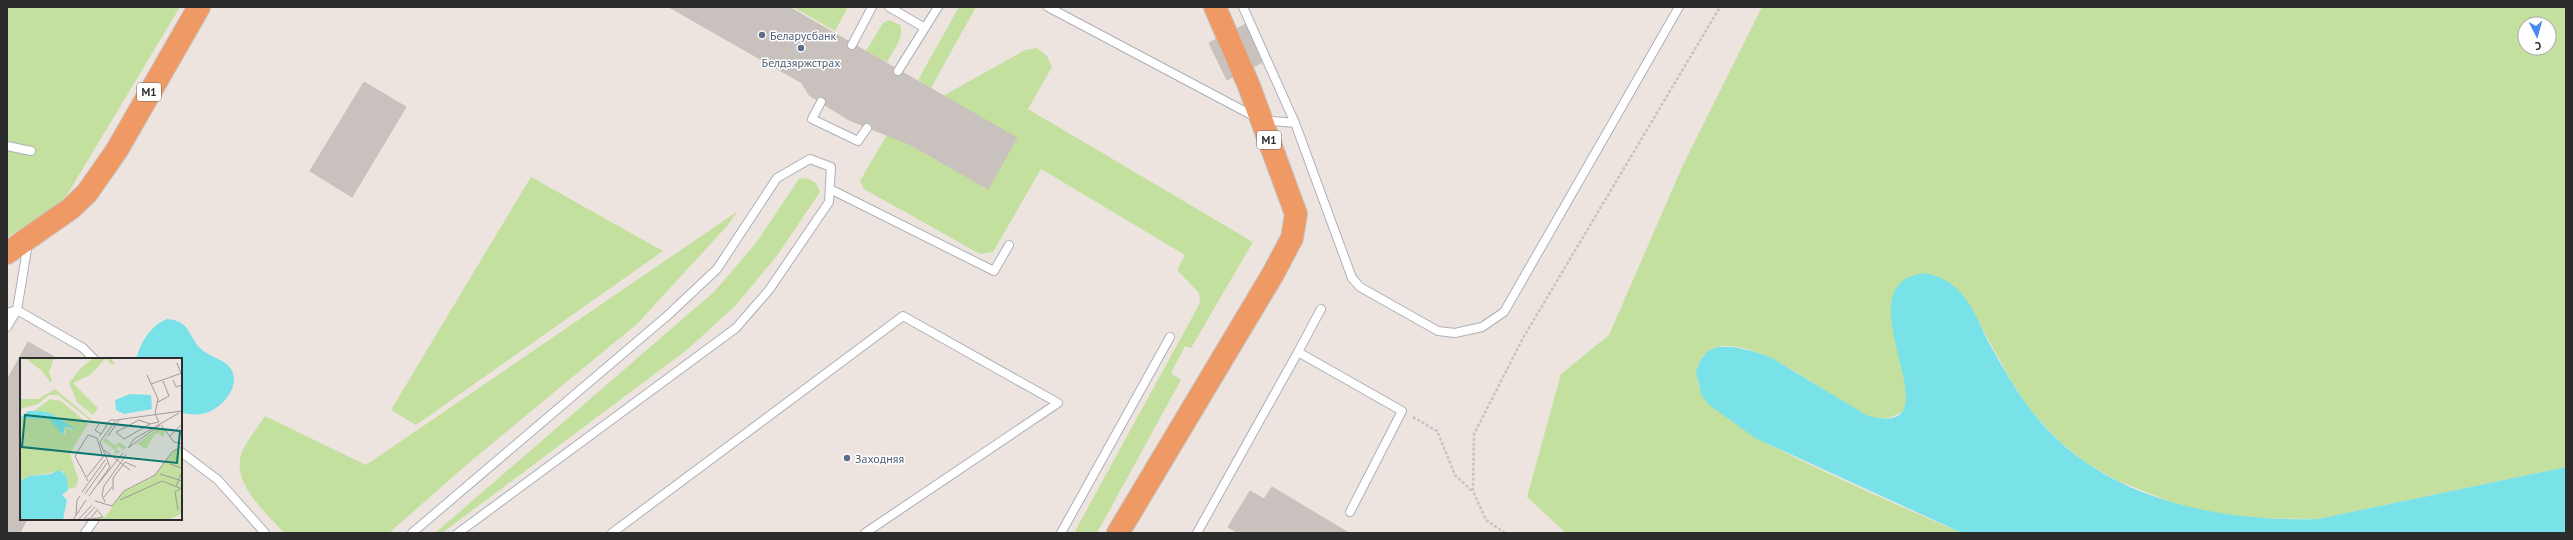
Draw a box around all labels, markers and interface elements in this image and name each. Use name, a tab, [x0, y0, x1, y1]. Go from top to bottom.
north arrow	[2517, 16, 2557, 56]
place label: Беларусбанк	[770, 28, 837, 43]
marker: Беларусбанк	[757, 30, 767, 40]
text: С	[2534, 39, 2542, 53]
marker: Белдзяржстрах	[796, 43, 806, 53]
place label: Белдзяржстрах	[762, 55, 840, 70]
road number: М1	[137, 83, 161, 101]
road number: М1	[1257, 131, 1281, 149]
inset map	[20, 358, 182, 520]
place label: Заходняя	[855, 451, 904, 466]
marker: Заходняя	[842, 453, 852, 463]

